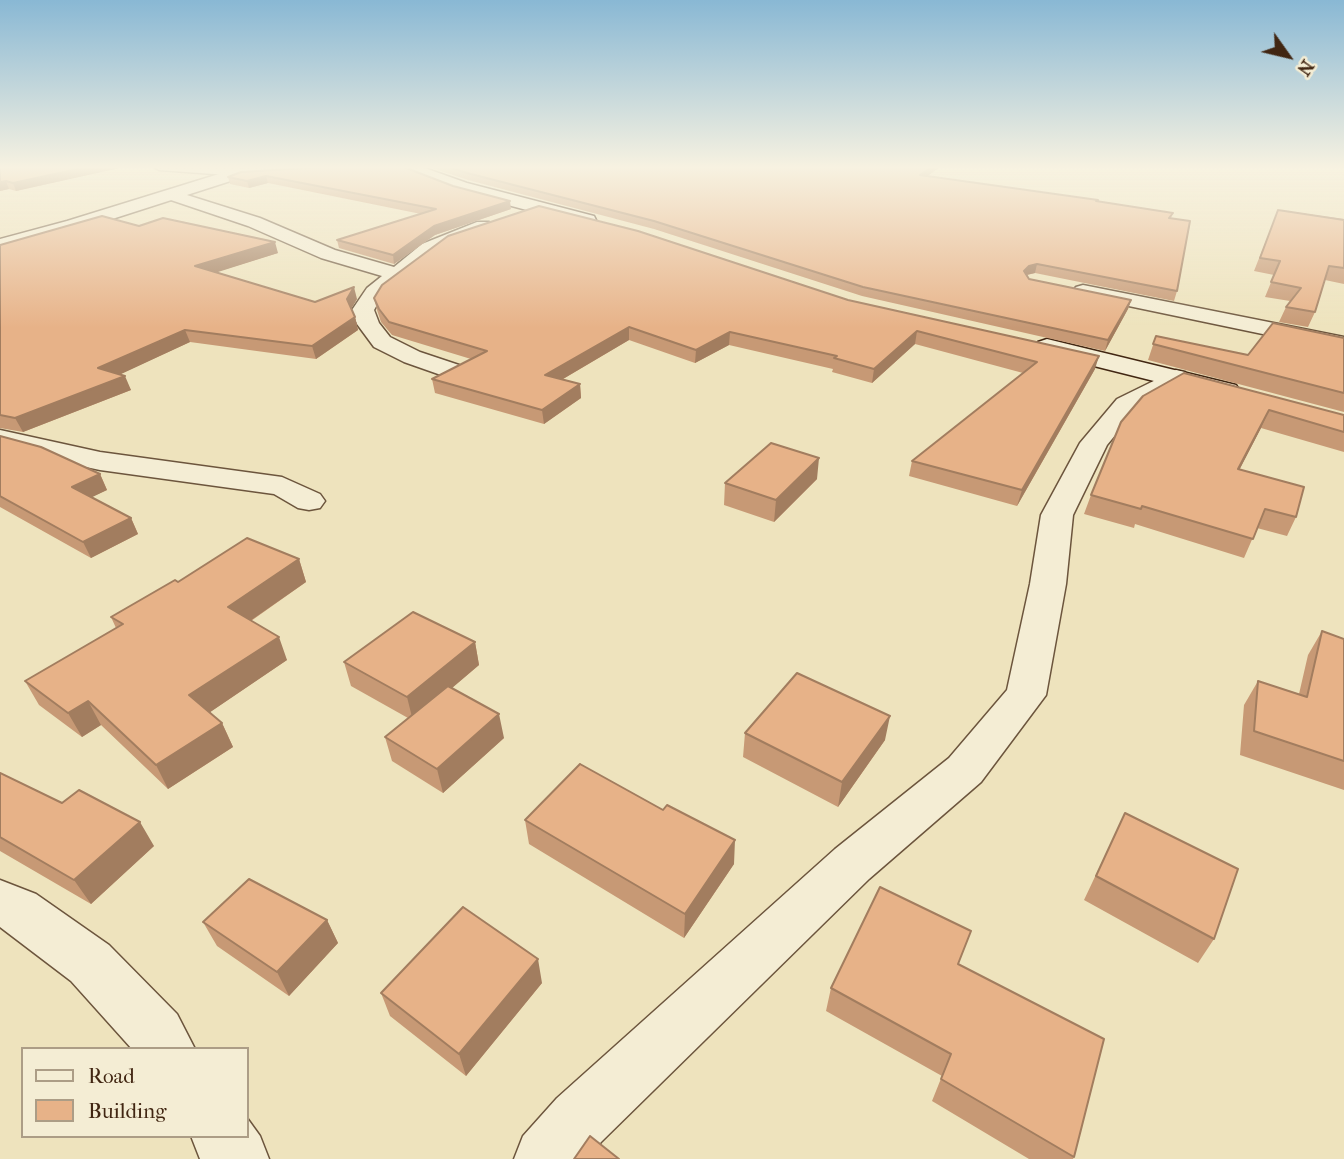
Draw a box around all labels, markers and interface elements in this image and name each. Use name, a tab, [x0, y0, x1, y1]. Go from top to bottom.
north arrow	[1253, 21, 1323, 91]
text: N	[1292, 56, 1319, 80]
legend	[21, 1047, 248, 1138]
text: Road	[88, 1064, 135, 1088]
text: Building	[88, 1099, 166, 1123]

